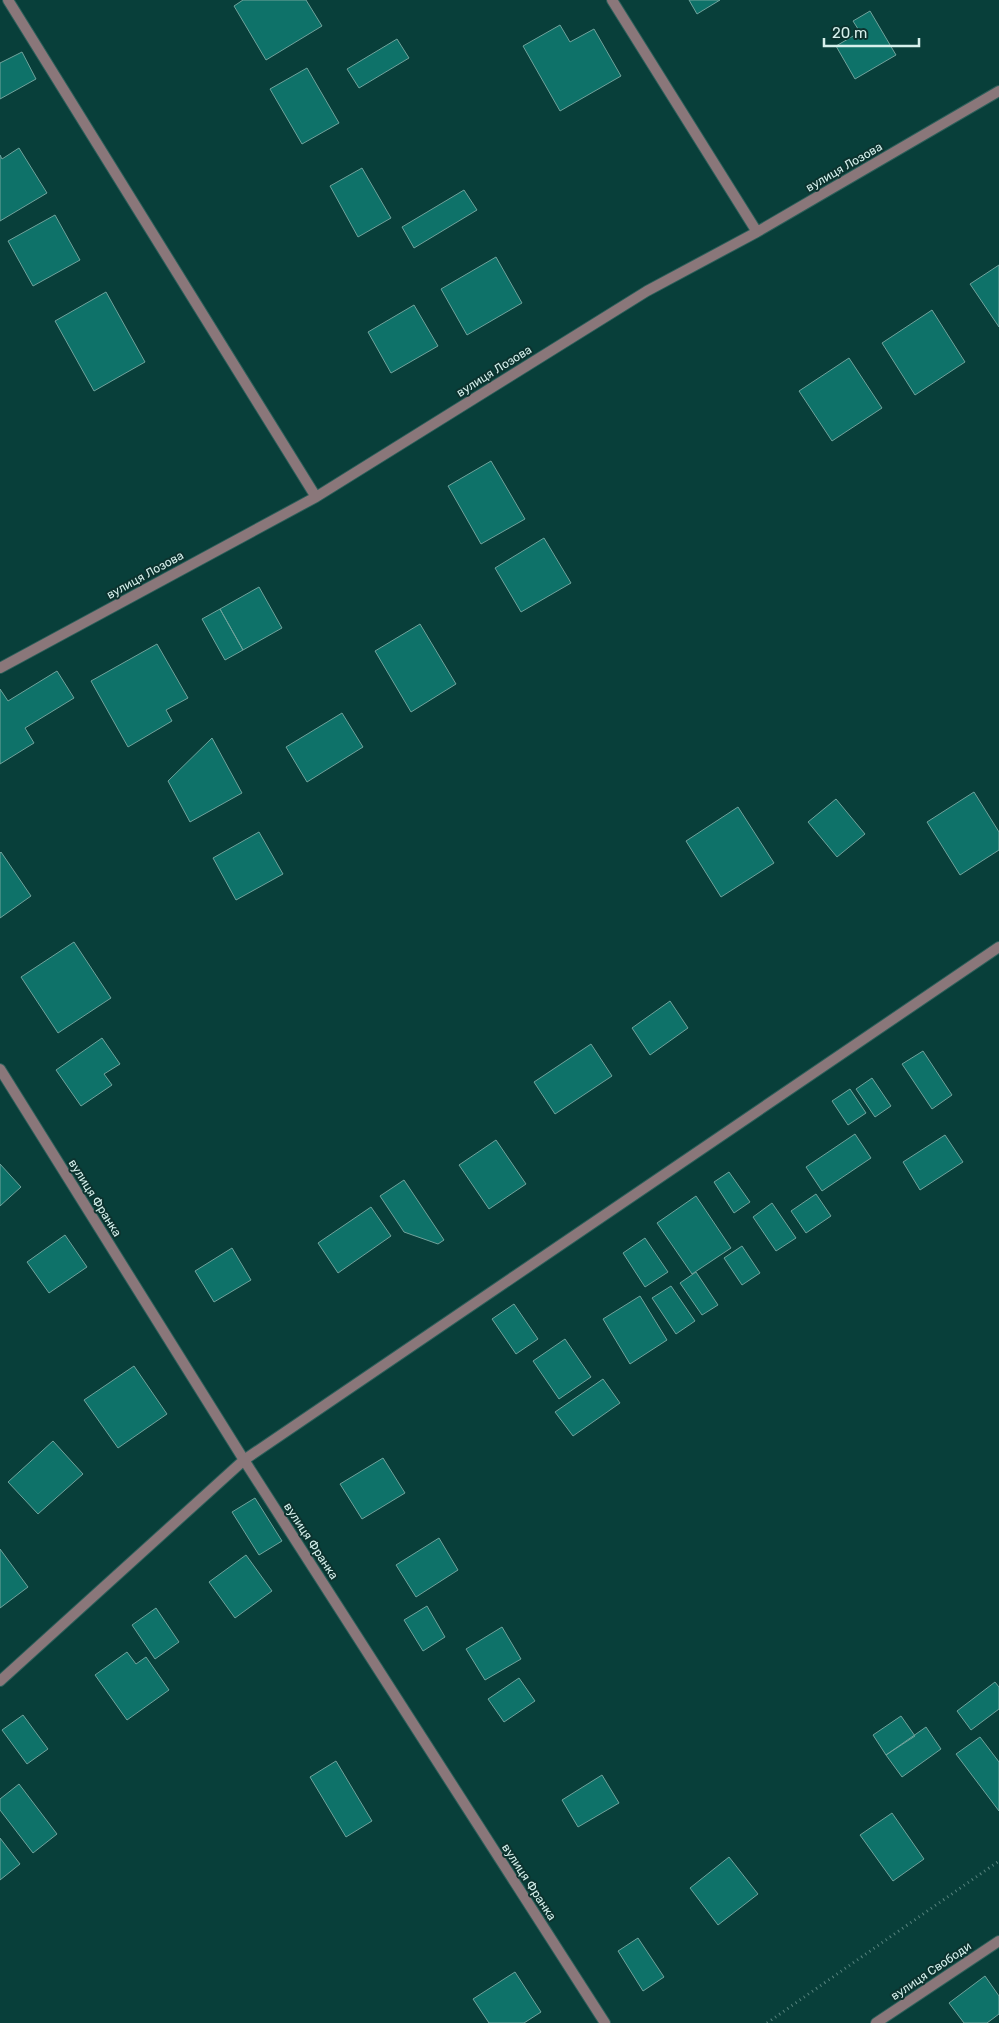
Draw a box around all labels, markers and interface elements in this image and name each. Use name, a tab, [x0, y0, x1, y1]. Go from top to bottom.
scale bar	[824, 15, 919, 47]
text: 20 m	[832, 24, 867, 42]
street label: вулиця Лозова	[803, 139, 885, 195]
street label: вулиця Лозова	[454, 342, 534, 400]
street label: вулиця Лозова	[104, 548, 186, 602]
street label: вулиця Франка	[66, 1157, 124, 1239]
street label: вулиця Франка	[281, 1500, 341, 1582]
street label: вулиця Франка	[499, 1841, 559, 1923]
street label: вулиця Свободи	[888, 1939, 974, 2003]

